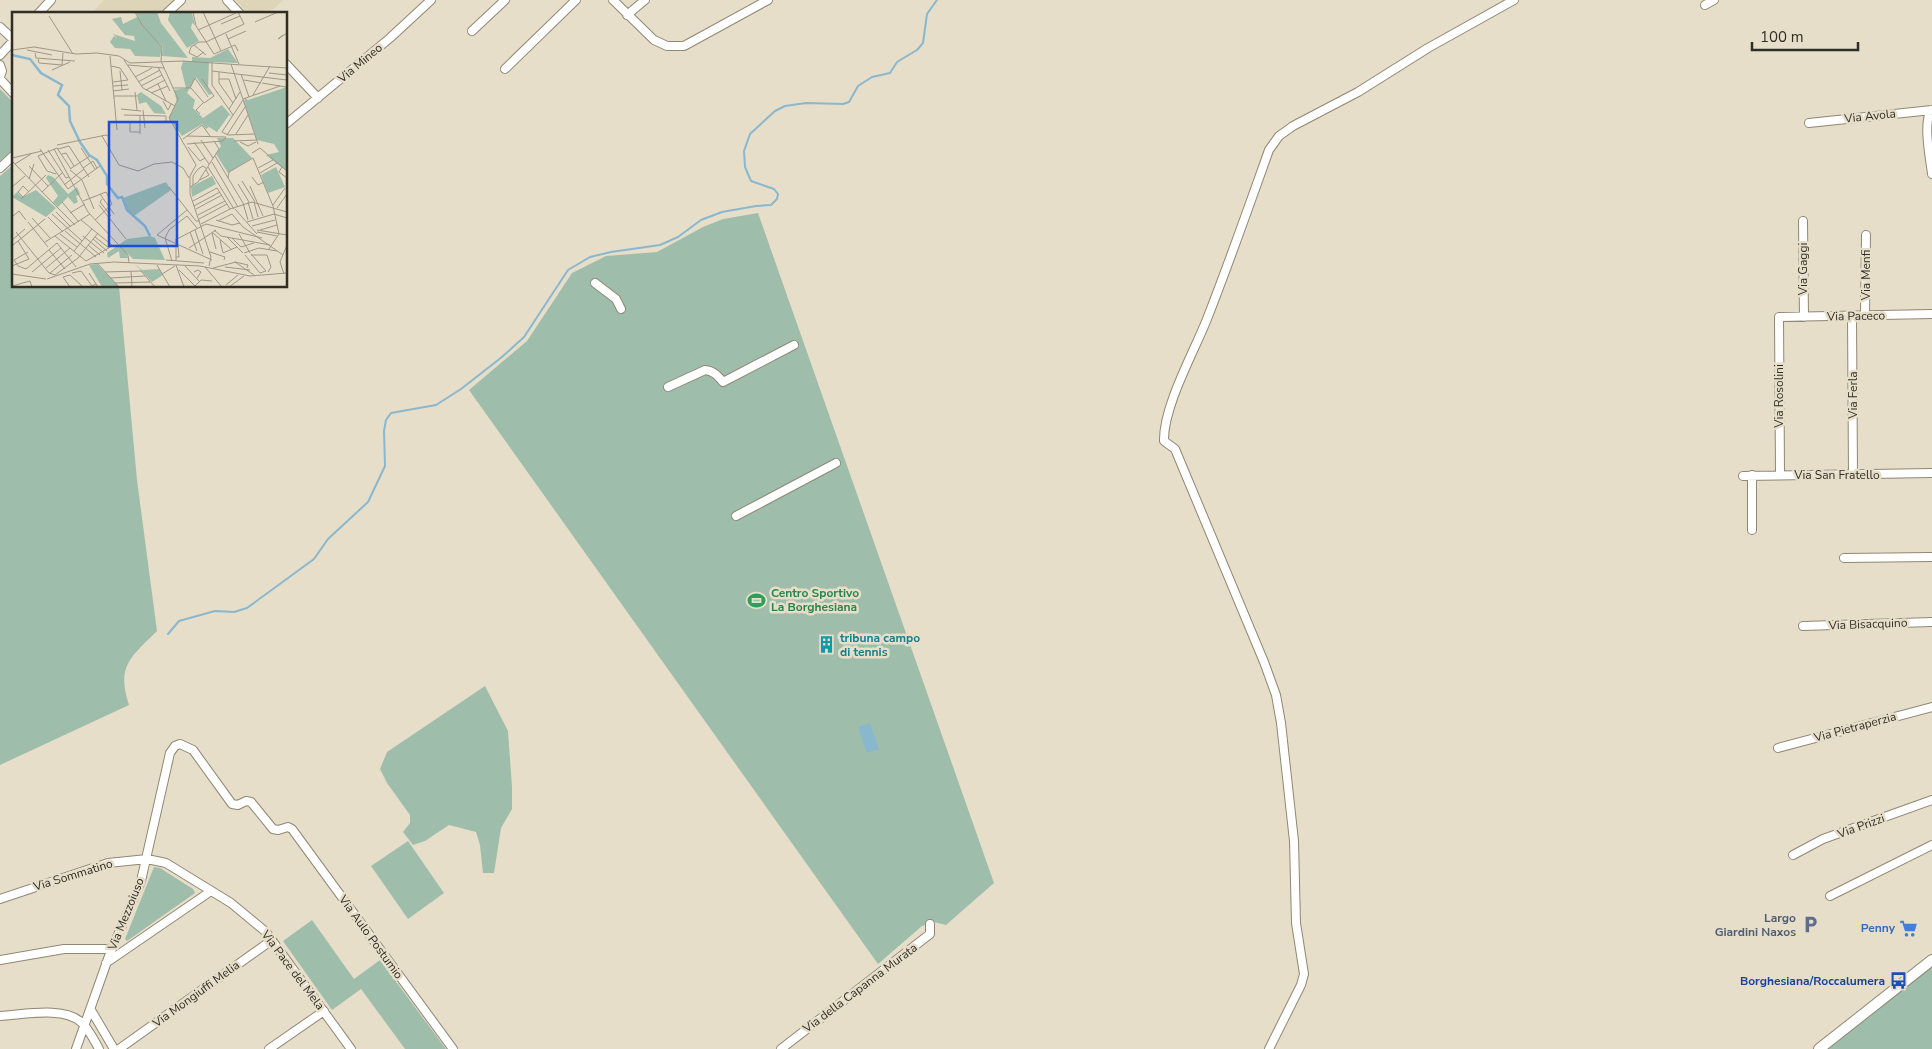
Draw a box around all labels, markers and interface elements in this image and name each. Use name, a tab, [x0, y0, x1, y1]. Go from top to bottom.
inset map	[12, 12, 288, 288]
scale bar	[1752, 20, 1858, 52]
text: 100 m	[1760, 27, 1804, 47]
street label: Via Mineo	[334, 39, 386, 87]
street label: Via Avola	[1843, 105, 1896, 127]
street label: Via Gaggi	[1795, 243, 1811, 296]
street label: Via Menfi	[1858, 250, 1874, 301]
street label: Via Paceco	[1826, 307, 1886, 325]
street label: Via Rosolini	[1771, 364, 1787, 429]
street label: Via Ferla	[1845, 371, 1861, 420]
street label: Via San Fratello	[1793, 467, 1880, 483]
place label: Centro Sportivo La Borghesiana	[771, 585, 859, 615]
sports icon: Centro Sportivo La Borghesiana	[747, 590, 767, 610]
street label: Via Bisacquino	[1827, 615, 1908, 633]
place label: tribuna campo di tennis	[840, 630, 920, 660]
building icon: tribuna campo di tennis	[816, 635, 836, 655]
street label: Via Pietraperzia	[1811, 708, 1898, 746]
street label: Via Prizzi	[1834, 810, 1887, 842]
street label: Via Sommatino	[31, 855, 115, 895]
street label: Via Mezzoiuso	[104, 875, 148, 954]
street label: Via Aulo Postumio	[335, 891, 407, 982]
place label: Largo Giardini Naxos	[1715, 910, 1796, 940]
parking icon: Largo Giardini Naxos	[1800, 915, 1820, 935]
supermarket icon: Penny	[1899, 918, 1919, 938]
place label: Penny	[1861, 920, 1896, 936]
street label: Via Pace del Mela	[257, 926, 328, 1013]
street label: Via della Capanna Murata	[799, 940, 920, 1037]
street label: Via Mongiuffi Melia	[149, 957, 243, 1032]
bus stop icon: Borghesiana/Roccalumera	[1889, 971, 1909, 991]
place label: Borghesiana/Roccalumera	[1740, 973, 1885, 989]

